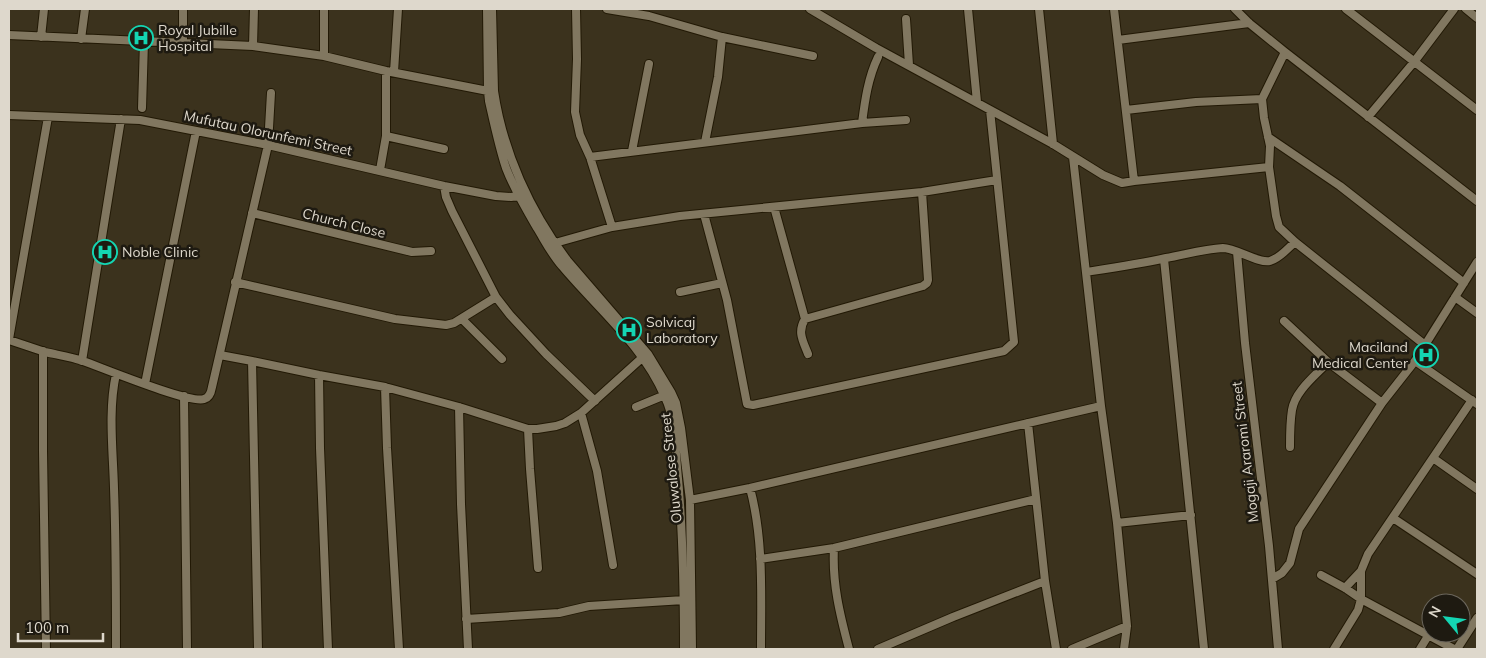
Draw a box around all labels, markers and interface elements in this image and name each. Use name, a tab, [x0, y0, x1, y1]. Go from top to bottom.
place label: Royal Jubille Hospital	[158, 21, 237, 55]
hospital icon: Royal Jubille Hospital	[128, 25, 154, 51]
street label: Mufutau Olorunfemi Street	[182, 106, 354, 160]
street label: Church Close	[301, 204, 387, 242]
hospital icon: Noble Clinic	[92, 239, 118, 265]
place label: Noble Clinic	[122, 243, 198, 261]
place label: Solvicaj Laboratory	[646, 313, 718, 347]
hospital icon: Solvicaj Laboratory	[616, 317, 642, 343]
place label: Maciland Medical Center	[1312, 338, 1409, 372]
hospital icon: Maciland Medical Center	[1413, 342, 1439, 368]
street label: Mogaji Araromi Street	[1227, 380, 1263, 523]
street label: Oluwalose Street	[656, 412, 686, 524]
north arrow	[1421, 593, 1471, 643]
text: N	[1424, 603, 1445, 621]
scale bar	[18, 610, 102, 642]
text: 100 m	[25, 618, 69, 637]

